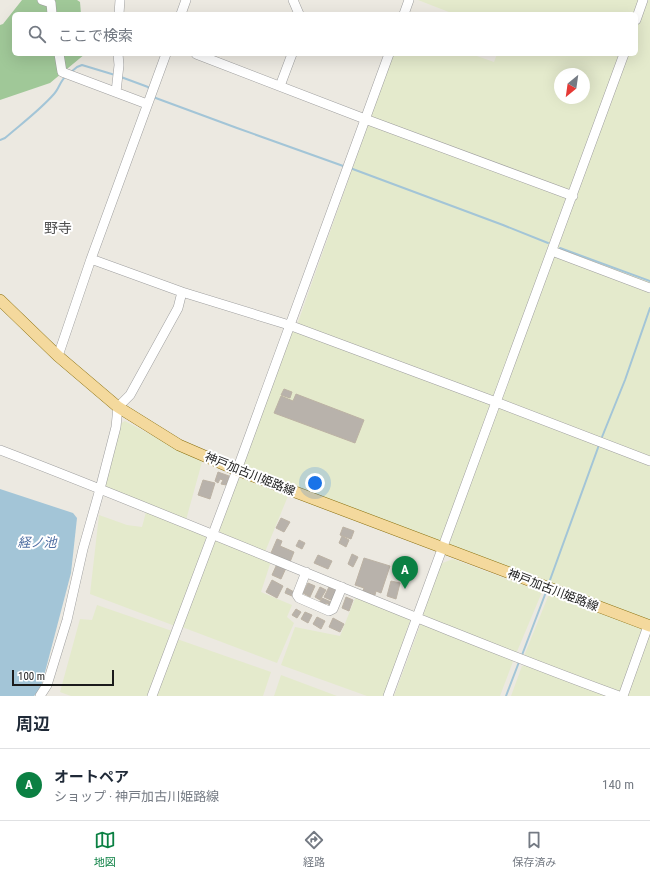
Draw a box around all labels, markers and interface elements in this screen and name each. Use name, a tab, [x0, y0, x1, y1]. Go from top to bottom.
search box	[12, 12, 638, 56]
icon: search	[26, 23, 48, 45]
text: ここで検索	[58, 27, 133, 45]
north arrow	[554, 68, 590, 104]
district label: 野寺	[44, 220, 72, 236]
street label: 神戸加古川姫路線	[203, 450, 297, 498]
your location	[305, 473, 325, 493]
water label: 経ノ池	[17, 535, 58, 550]
pin: A	[392, 556, 418, 589]
street label: 神戸加古川姫路線	[506, 566, 600, 614]
scale bar	[12, 668, 114, 687]
text: 100 m	[18, 670, 45, 683]
text: 周辺	[16, 714, 50, 734]
text: オートペア	[54, 768, 129, 786]
text: A	[25, 777, 33, 792]
text: 140 m	[602, 777, 634, 792]
text: ショップ · 神戸加古川姫路線	[54, 789, 219, 804]
tab: 地図	[94, 829, 116, 869]
tab: 経路	[303, 829, 325, 869]
tab: 保存済み	[512, 829, 556, 869]

